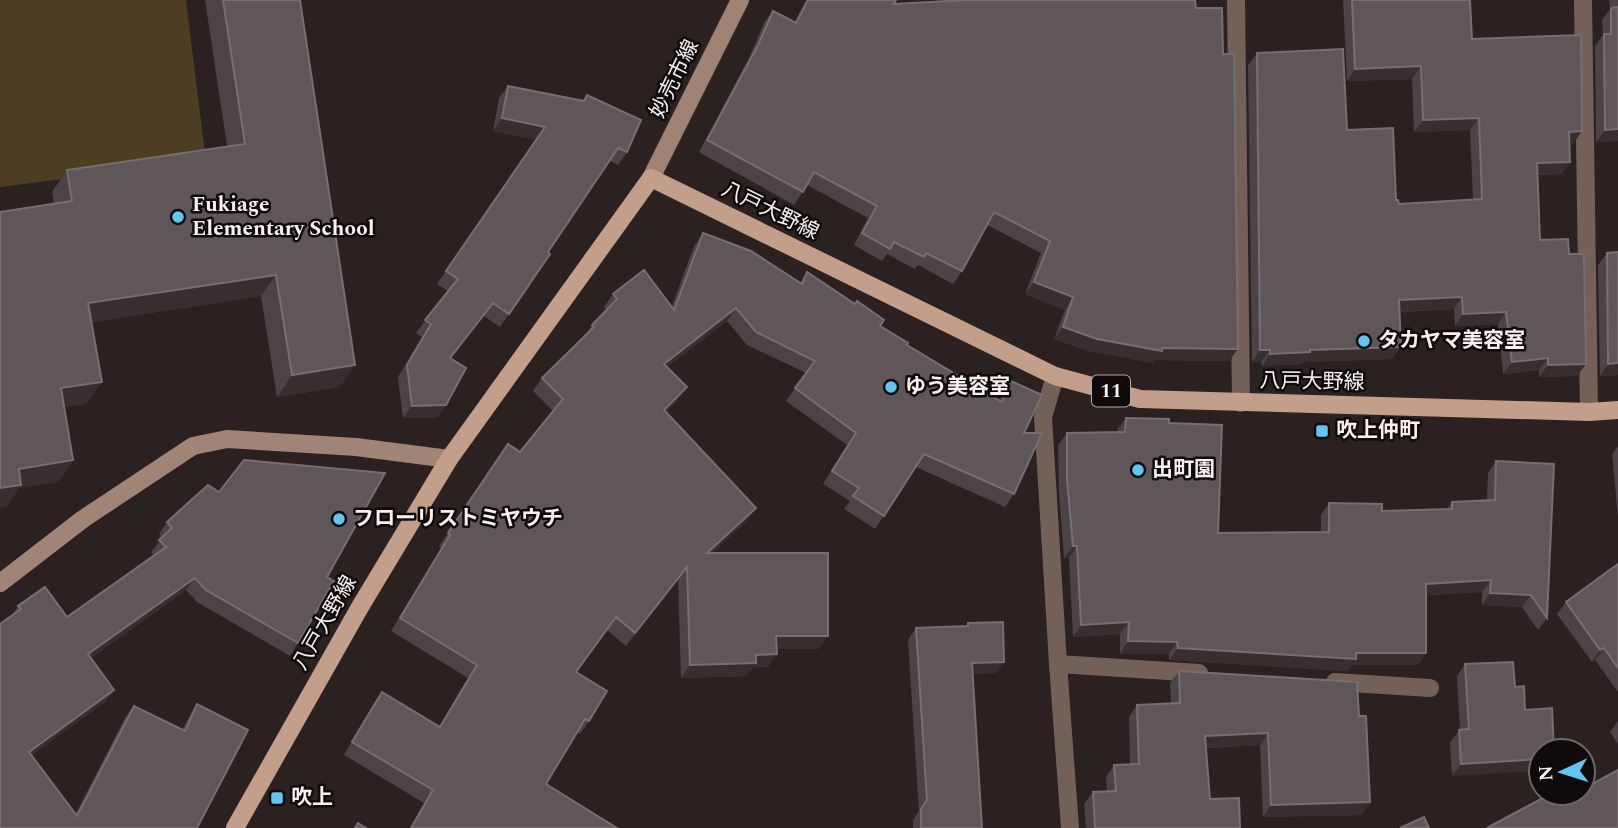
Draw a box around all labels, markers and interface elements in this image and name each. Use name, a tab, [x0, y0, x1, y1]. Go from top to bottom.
street label: 妙売市線	[642, 34, 708, 124]
street label: 八戸大野線	[716, 174, 824, 248]
place label: Fukiage Elementary School	[192, 189, 375, 245]
marker: Fukiage Elementary School	[170, 209, 186, 225]
place label: タカヤマ美容室	[1378, 325, 1525, 357]
marker: タカヤマ美容室	[1356, 333, 1372, 349]
street label: 八戸大野線	[1259, 365, 1365, 399]
place label: ゆう美容室	[905, 371, 1010, 403]
road number: 11	[1092, 376, 1130, 406]
marker: ゆう美容室	[883, 379, 899, 395]
place label: 吹上仲町	[1336, 415, 1420, 447]
marker: 吹上仲町	[1314, 423, 1330, 439]
place label: 出町園	[1152, 454, 1215, 486]
marker: 出町園	[1130, 462, 1146, 478]
place label: フローリストミヤウチ	[353, 503, 563, 535]
marker: フローリストミヤウチ	[331, 511, 347, 527]
street label: 八戸大野線	[285, 570, 365, 676]
north arrow	[1527, 737, 1597, 807]
text: N	[1532, 764, 1562, 782]
place label: 吹上	[291, 782, 333, 814]
marker: 吹上	[269, 790, 285, 806]

